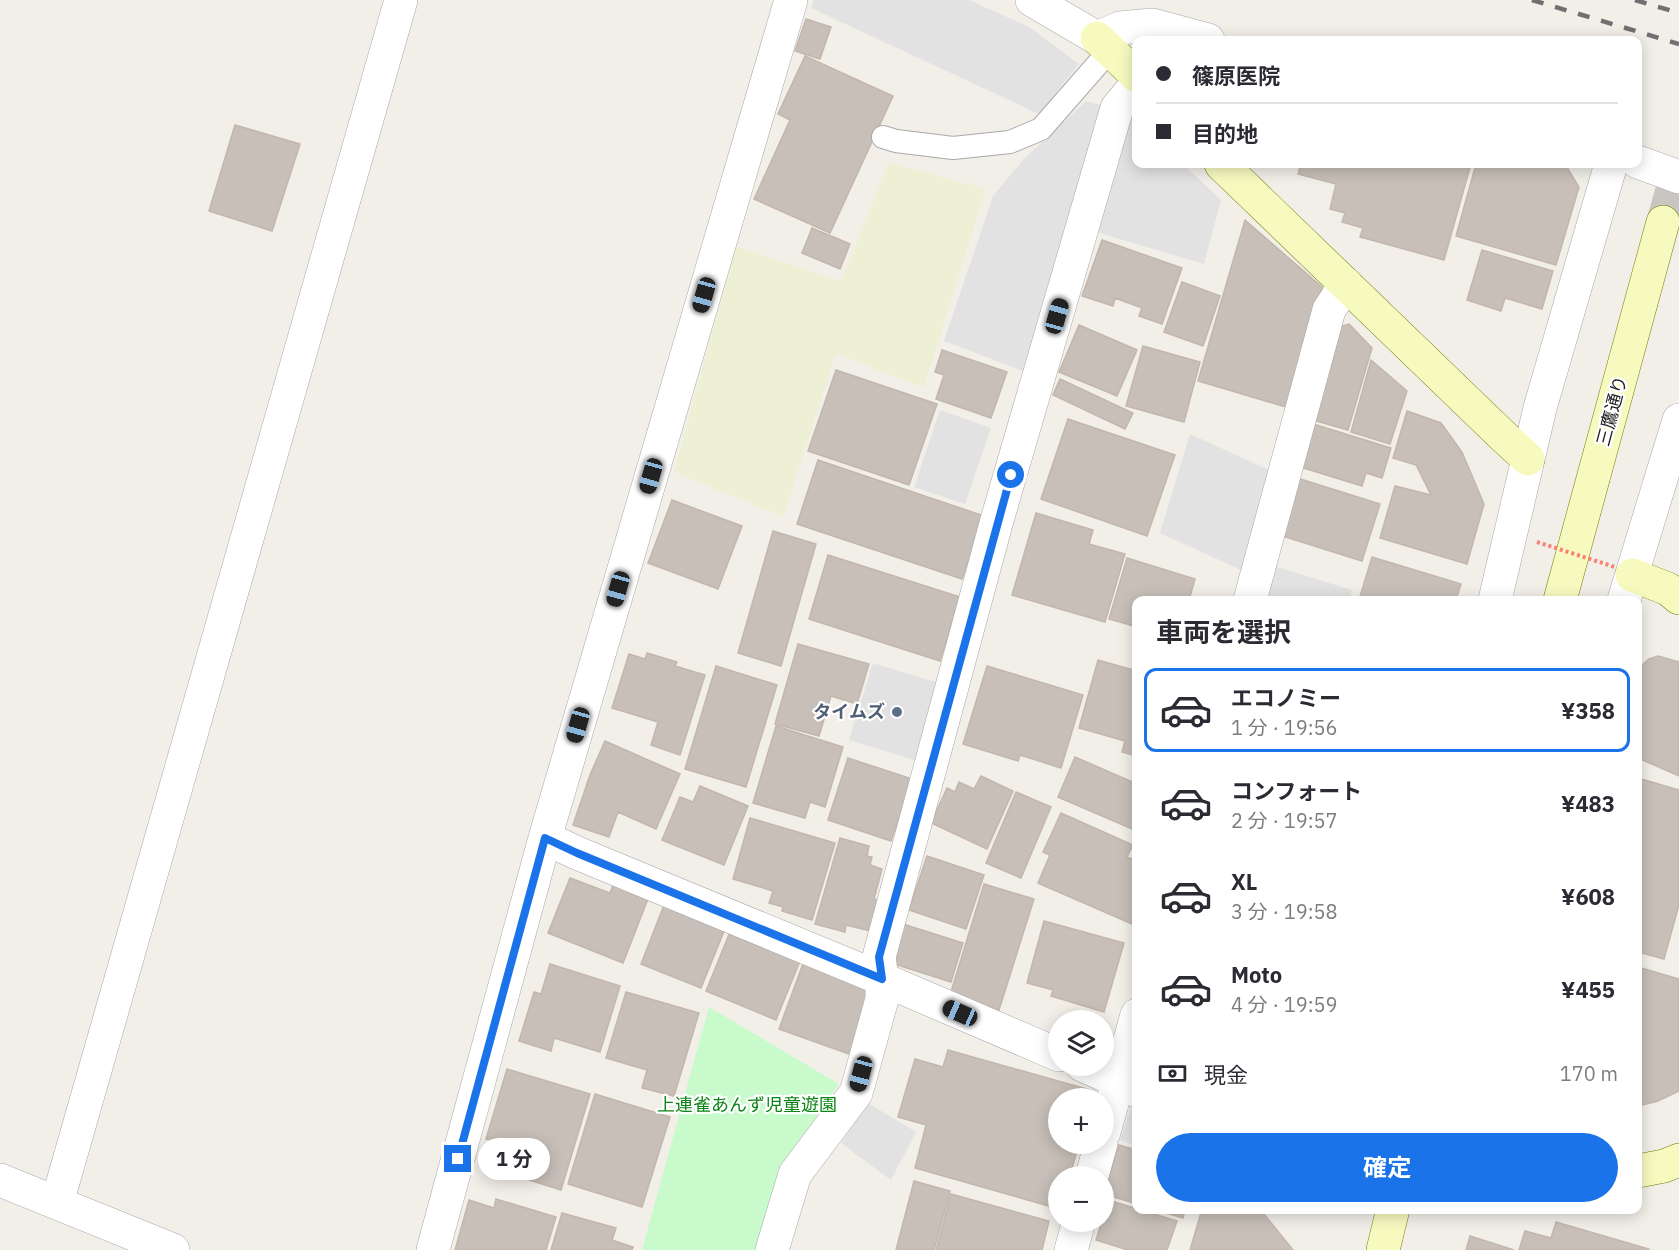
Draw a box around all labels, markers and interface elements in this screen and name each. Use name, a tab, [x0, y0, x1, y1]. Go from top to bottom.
text: 篠原医院	[1192, 61, 1280, 90]
text: 目的地	[1192, 119, 1258, 148]
car	[690, 275, 718, 315]
car	[1043, 296, 1071, 336]
street label: 三鷹通り	[1591, 373, 1632, 449]
car	[637, 456, 665, 496]
route start	[997, 461, 1024, 488]
car	[604, 569, 632, 609]
text: 車両を選択	[1156, 614, 1291, 649]
icon: car	[1159, 683, 1213, 737]
text: エコノミー	[1231, 683, 1341, 712]
text: ¥358	[1561, 696, 1615, 725]
place label: タイムズ	[813, 700, 885, 723]
car	[564, 705, 592, 745]
marker: タイムズ	[890, 705, 904, 719]
text: 1 分 · 19:56	[1231, 714, 1338, 741]
icon: car	[1159, 776, 1213, 830]
text: コンフォート	[1231, 776, 1362, 805]
text: ¥483	[1561, 789, 1615, 818]
text: 2 分 · 19:57	[1231, 807, 1338, 834]
text: XL	[1231, 867, 1257, 896]
icon: car	[1159, 869, 1213, 923]
text: ¥608	[1561, 882, 1615, 911]
text: 3 分 · 19:58	[1231, 898, 1338, 925]
text: Moto	[1231, 960, 1282, 989]
icon: car	[1159, 962, 1213, 1016]
text: ¥455	[1561, 975, 1615, 1004]
text: 4 分 · 19:59	[1231, 991, 1338, 1018]
car	[940, 997, 980, 1029]
map controls	[1048, 1010, 1114, 1232]
button: layers	[1048, 1010, 1114, 1076]
car	[848, 1054, 874, 1094]
icon: cash	[1156, 1057, 1189, 1090]
text: 現金	[1204, 1060, 1248, 1089]
text: 170 m	[1560, 1060, 1618, 1087]
button: +	[1048, 1088, 1114, 1154]
park label: 上連雀あんず児童遊園	[657, 1093, 837, 1116]
button: 確定	[1156, 1133, 1618, 1202]
callout: 1 分	[479, 1138, 551, 1180]
route end	[444, 1145, 471, 1172]
text: 1 分	[496, 1145, 532, 1172]
button: −	[1048, 1166, 1114, 1232]

